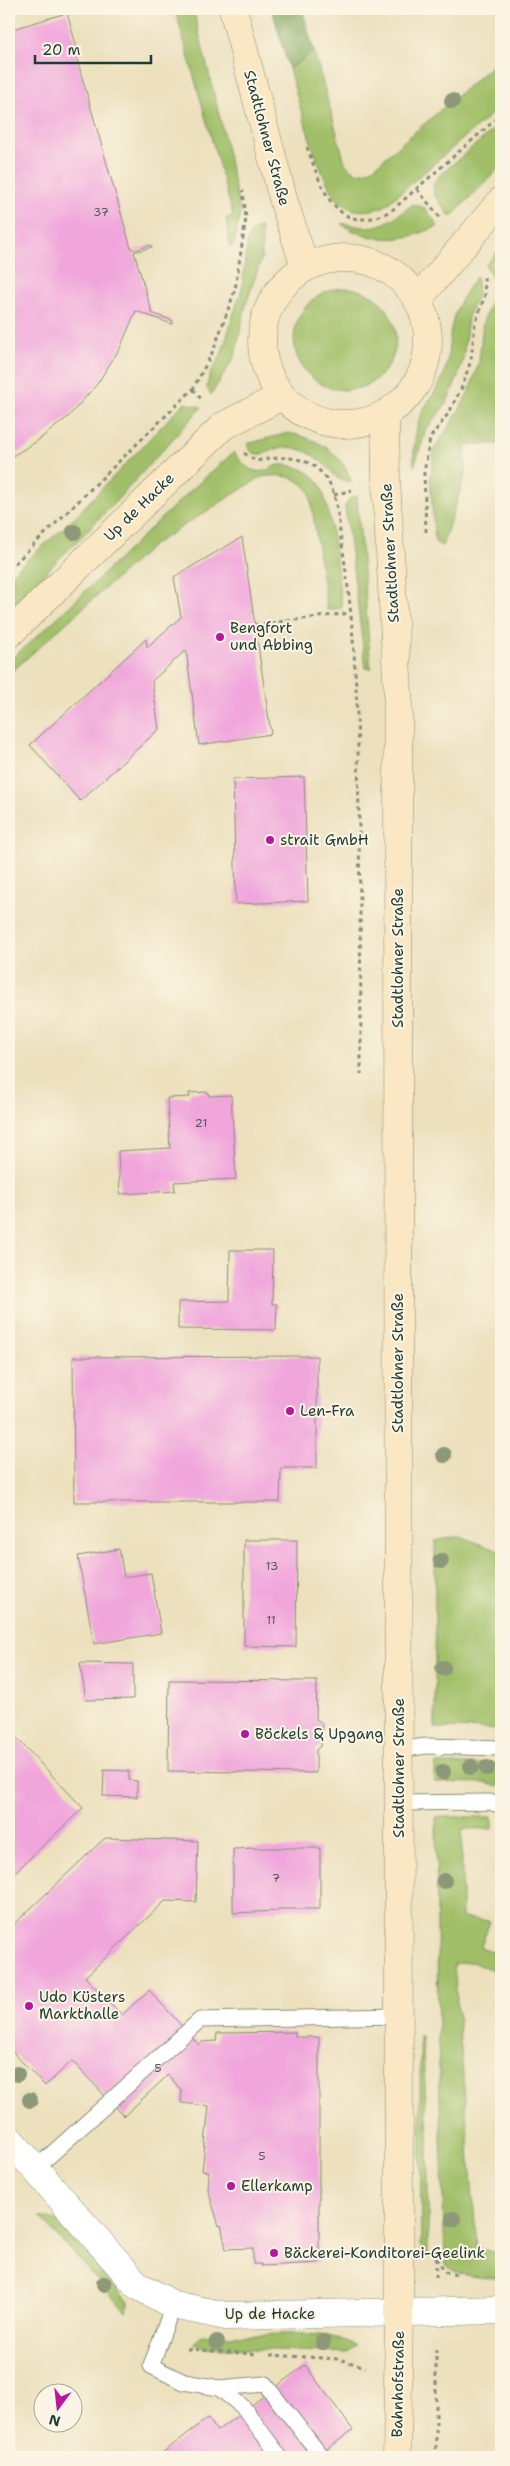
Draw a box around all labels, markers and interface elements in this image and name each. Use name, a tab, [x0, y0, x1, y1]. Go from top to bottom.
scale bar	[35, 32, 151, 64]
text: 20 m	[42, 40, 81, 60]
street label: Stadtlohner Straße	[239, 68, 295, 208]
house number: 37	[93, 204, 109, 220]
street label: Up de Hacke	[99, 468, 179, 546]
street label: Stadtlohner Straße	[376, 483, 404, 623]
place label: Bengfort und Abbing	[230, 618, 313, 655]
marker: Bengfort und Abbing	[214, 631, 226, 643]
place label: strait GmbH	[280, 830, 369, 850]
marker: strait GmbH	[264, 834, 276, 846]
street label: Stadtlohner Straße	[388, 888, 408, 1028]
house number: 21	[195, 1115, 207, 1131]
street label: Stadtlohner Straße	[388, 1293, 408, 1433]
place label: Len-Fra	[300, 1401, 355, 1421]
marker: Len-Fra	[284, 1405, 296, 1417]
house number: 13	[266, 1558, 278, 1574]
house number: 11	[266, 1612, 276, 1628]
street label: Stadtlohner Straße	[389, 1698, 409, 1838]
place label: Böckels & Upgang	[255, 1724, 384, 1744]
marker: Böckels & Upgang	[239, 1728, 251, 1740]
house number: 7	[272, 1870, 280, 1886]
place label: Udo Küsters Markthalle	[39, 1987, 125, 2024]
marker: Udo Küsters Markthalle	[23, 2000, 35, 2012]
house number: 5	[154, 2060, 162, 2076]
house number: 5	[258, 2148, 266, 2164]
place label: Ellerkamp	[241, 2176, 313, 2196]
marker: Ellerkamp	[225, 2180, 237, 2192]
place label: Bäckerei-Konditorei-Geelink	[284, 2243, 485, 2263]
marker: Bäckerei-Konditorei-Geelink	[268, 2247, 280, 2259]
street label: Up de Hacke	[225, 2304, 315, 2324]
street label: Bahnhofstraße	[387, 2330, 409, 2438]
north arrow	[32, 2384, 82, 2434]
text: N	[47, 2410, 62, 2431]

